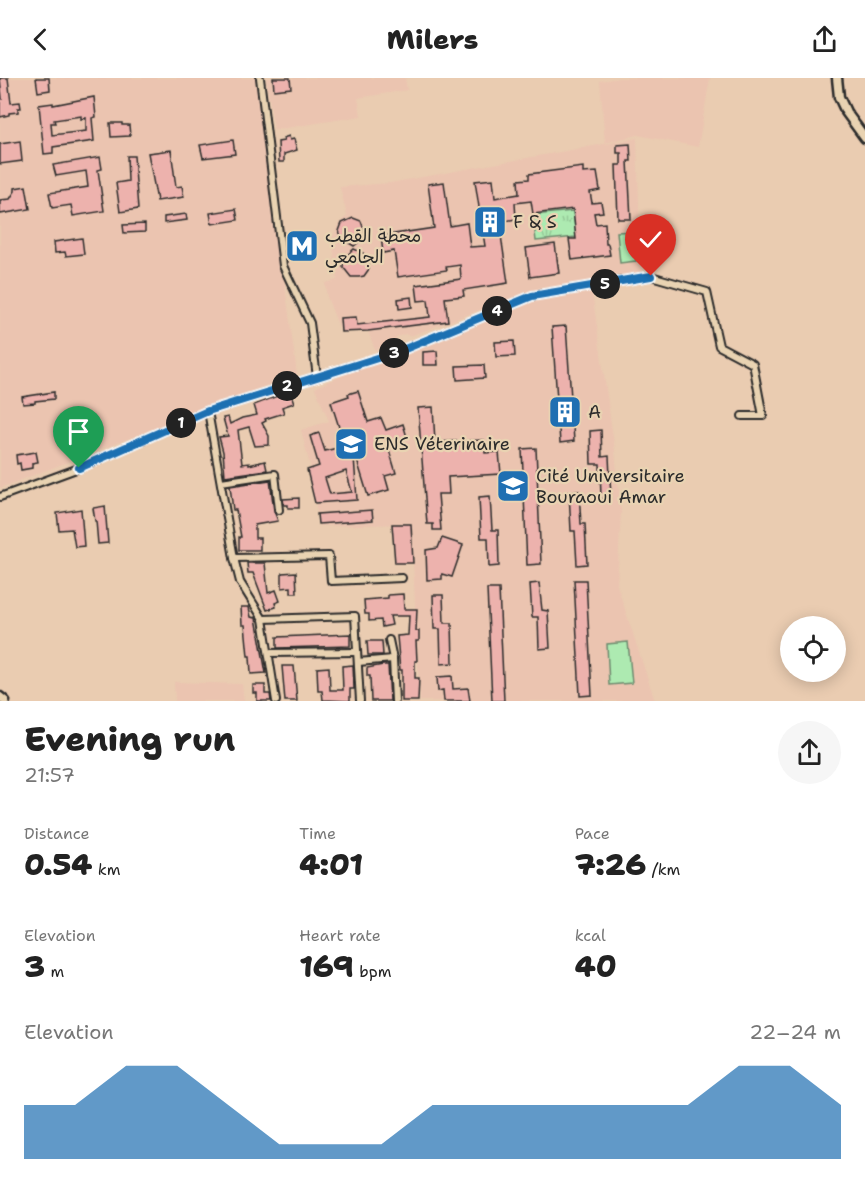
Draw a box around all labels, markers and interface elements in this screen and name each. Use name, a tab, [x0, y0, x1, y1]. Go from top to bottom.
text: Milers	[387, 21, 478, 58]
icon: back	[24, 23, 57, 56]
icon: share	[808, 23, 841, 56]
building icon: F & S	[472, 204, 508, 240]
place label: F & S	[513, 210, 557, 234]
pin	[625, 214, 676, 276]
icon: check	[634, 223, 667, 256]
place label: محطة القطب الجامعي	[325, 224, 421, 273]
metro station icon: محطة القطب الجامعي	[284, 228, 320, 264]
pin: 5	[590, 269, 620, 299]
text: 5	[600, 273, 610, 294]
pin: 4	[482, 296, 512, 326]
text: 4	[491, 300, 503, 321]
pin: 3	[379, 338, 409, 368]
text: 3	[388, 342, 400, 363]
pin: 2	[272, 371, 302, 401]
text: 2	[281, 375, 293, 396]
building icon: A	[547, 394, 583, 430]
place label: A	[588, 400, 601, 424]
pin	[53, 406, 104, 468]
pin: 1	[166, 408, 196, 438]
text: 1	[177, 412, 185, 433]
icon: arrive	[62, 415, 95, 448]
school or university icon: ENS Véterinaire	[333, 426, 369, 462]
place label: ENS Véterinaire	[374, 432, 510, 456]
place label: Cité Universitaire Bouraoui Amar	[536, 464, 685, 509]
school or university icon: Cité Universitaire Bouraoui Amar	[495, 468, 531, 504]
map controls	[780, 616, 846, 682]
button: locate	[780, 616, 846, 682]
text: Evening run	[24, 717, 235, 762]
button: share	[778, 721, 841, 784]
text: 21:57	[24, 762, 75, 788]
text: Distance	[24, 823, 90, 844]
text: Time	[299, 823, 336, 844]
text: Pace	[575, 823, 610, 844]
text: 0.54	[24, 844, 92, 885]
text: 4:01	[299, 844, 363, 885]
text: 7:26	[575, 844, 646, 885]
text: km	[92, 859, 120, 880]
text: /km	[646, 859, 680, 880]
text: Elevation	[24, 925, 96, 946]
text: Heart rate	[299, 925, 381, 946]
text: kcal	[575, 925, 606, 946]
text: 3	[24, 946, 45, 987]
text: 169	[299, 946, 354, 987]
text: 40	[575, 946, 617, 987]
text: m	[45, 961, 64, 982]
text: bpm	[354, 961, 392, 982]
text: Elevation	[24, 1019, 114, 1045]
text: 22–24 m	[749, 1019, 841, 1045]

